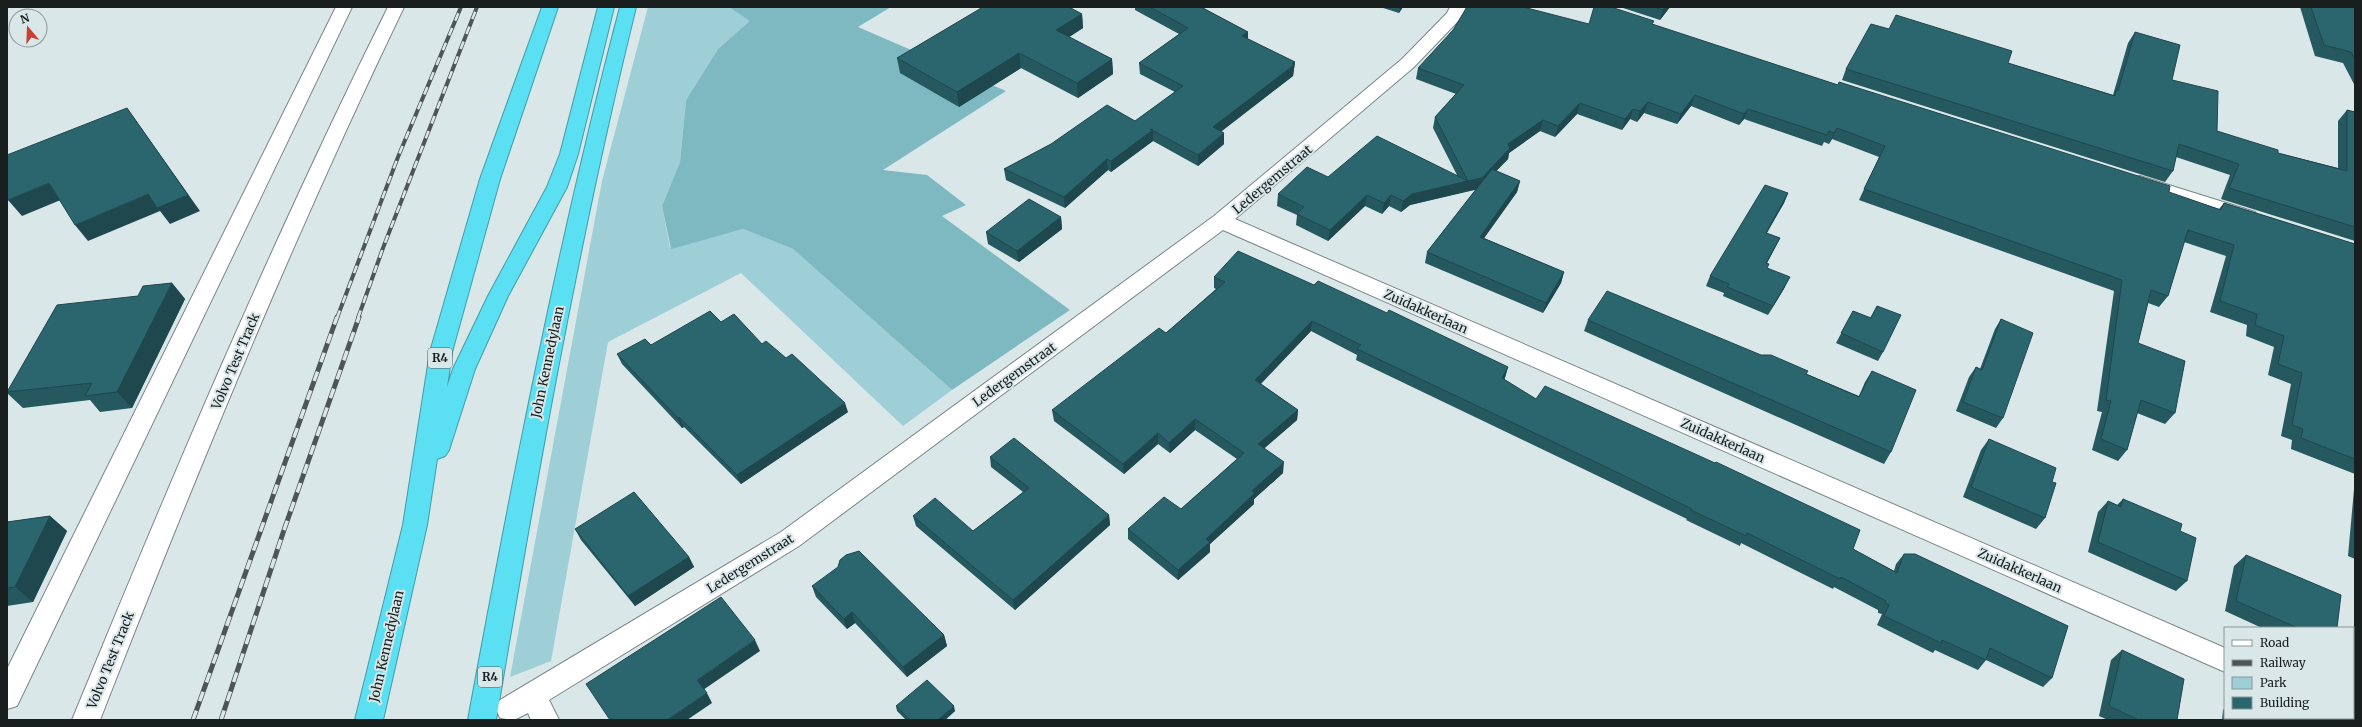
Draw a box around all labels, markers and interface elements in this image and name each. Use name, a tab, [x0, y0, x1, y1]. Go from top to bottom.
north arrow	[8, 8, 48, 48]
text: N	[18, 10, 31, 27]
street label: Ledergemstraat	[1229, 141, 1316, 218]
street label: Zuidakkerlaan	[1381, 285, 1471, 338]
street label: John Kennedylaan	[527, 304, 568, 421]
street label: Volvo Test Track	[207, 310, 264, 413]
street label: Ledergemstraat	[969, 338, 1059, 410]
road number: R4	[428, 348, 452, 368]
street label: Zuidakkerlaan	[1678, 414, 1768, 467]
street label: Ledergemstraat	[704, 530, 797, 597]
street label: Zuidakkerlaan	[1975, 544, 2065, 597]
street label: John Kennedylaan	[365, 588, 408, 705]
street label: Volvo Test Track	[83, 608, 138, 712]
legend	[2224, 627, 2354, 719]
text: Road	[2260, 635, 2289, 650]
text: Railway	[2260, 655, 2306, 670]
road number: R4	[478, 667, 502, 687]
text: Park	[2260, 675, 2287, 690]
text: Building	[2260, 695, 2310, 710]

